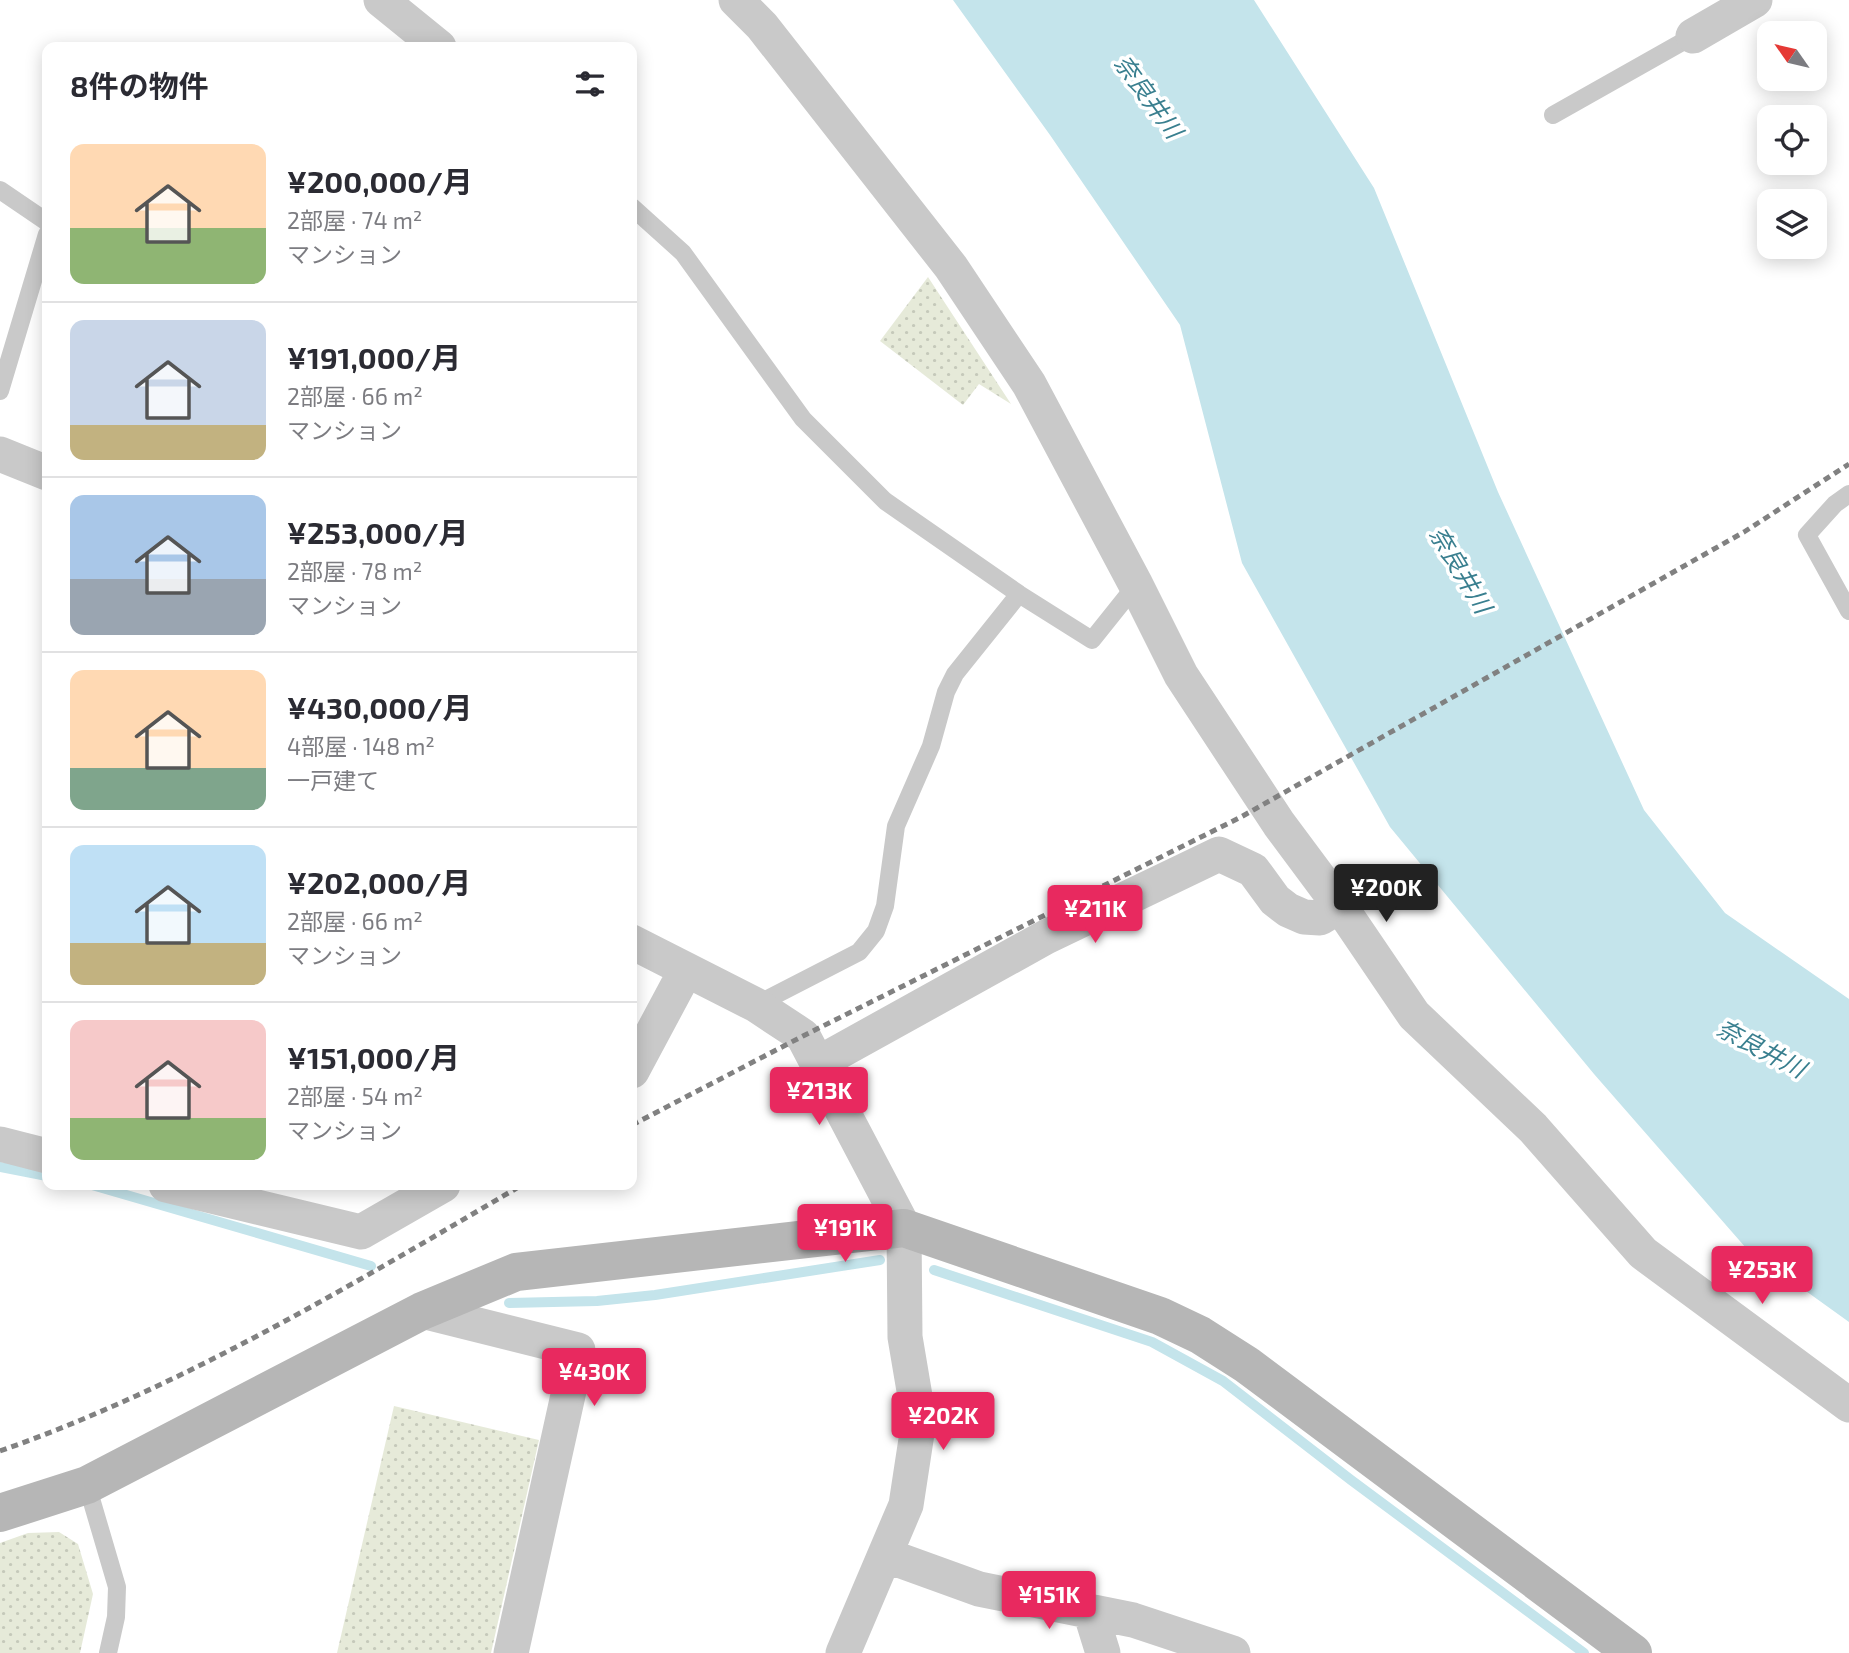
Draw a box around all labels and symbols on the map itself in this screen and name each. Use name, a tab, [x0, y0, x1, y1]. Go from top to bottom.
north arrow	[1757, 21, 1827, 91]
water label: 奈良井川	[1109, 49, 1191, 146]
water label: 奈良井川	[1424, 521, 1500, 620]
pin: ¥200K	[1337, 864, 1435, 924]
pin: ¥211K	[1046, 886, 1144, 945]
water label: 奈良井川	[1713, 1012, 1814, 1084]
pin: ¥213K	[770, 1068, 868, 1127]
pin: ¥191K	[796, 1204, 894, 1264]
pin: ¥253K	[1713, 1246, 1811, 1306]
pin: ¥430K	[545, 1348, 643, 1408]
pin: ¥202K	[894, 1392, 992, 1452]
pin: ¥151K	[1000, 1572, 1098, 1631]

